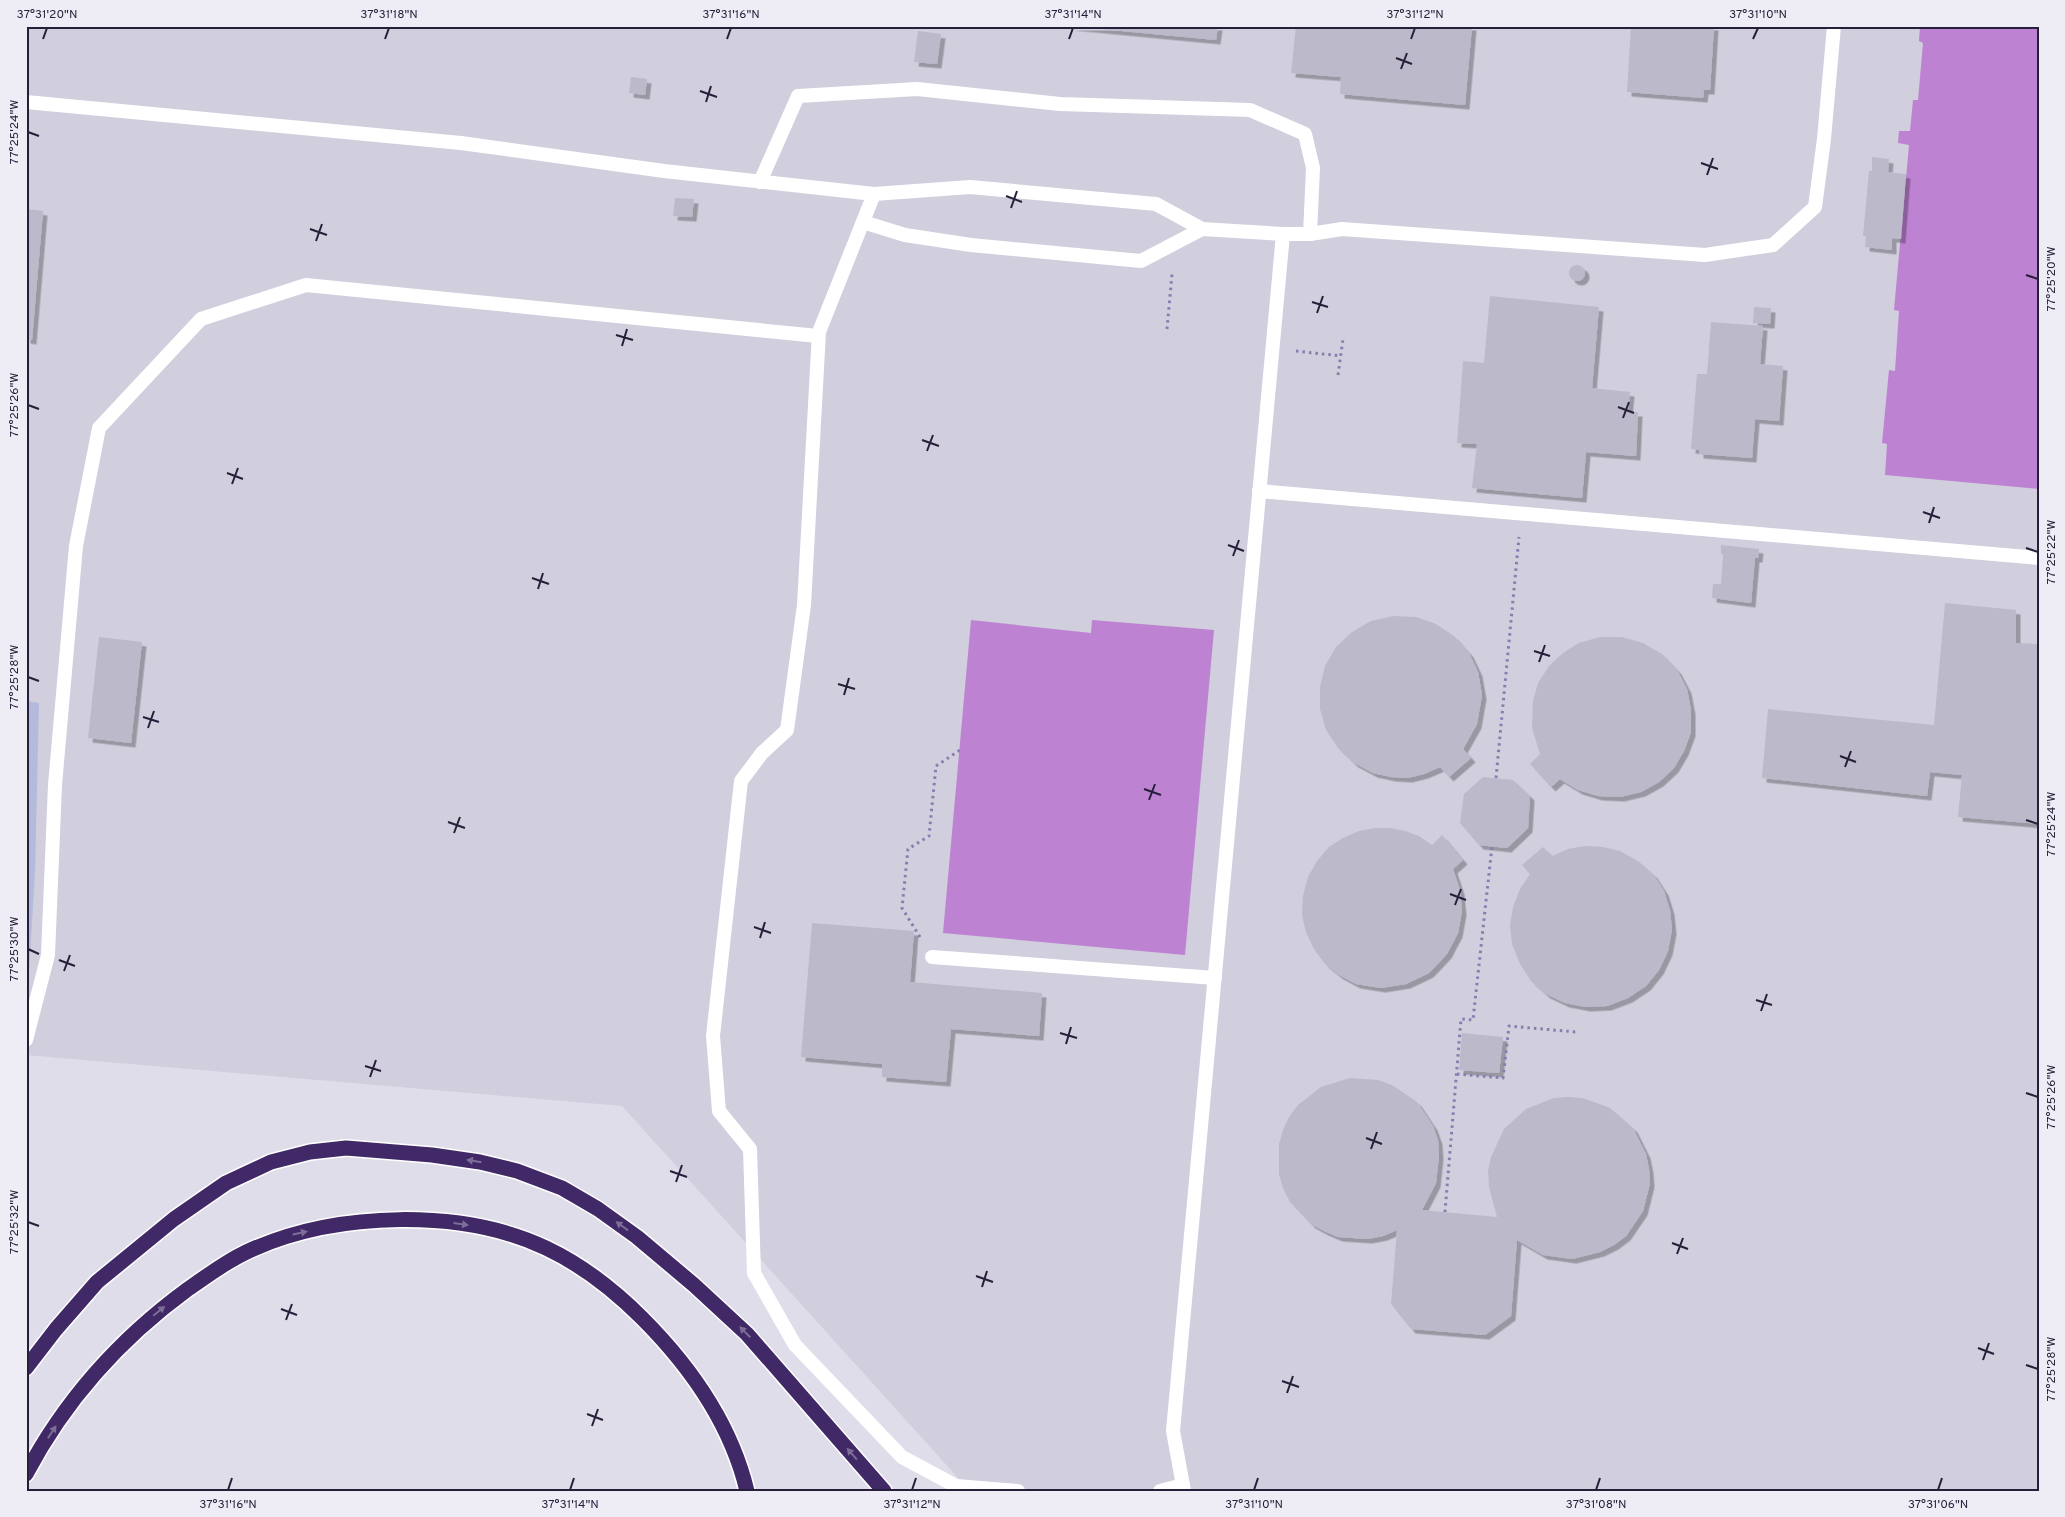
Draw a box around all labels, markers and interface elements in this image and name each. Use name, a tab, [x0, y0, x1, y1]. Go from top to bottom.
text: 37°31'20"N	[17, 7, 77, 23]
text: 37°31'18"N	[360, 7, 418, 23]
text: 37°31'16"N	[702, 7, 760, 23]
text: 37°31'14"N	[1044, 7, 1102, 23]
text: 37°31'12"N	[1386, 7, 1444, 23]
text: 37°31'10"N	[1729, 7, 1787, 23]
text: 77°25'24"W	[7, 100, 23, 164]
text: 77°25'20"W	[2044, 246, 2060, 312]
text: 77°25'26"W	[7, 373, 23, 437]
text: 77°25'22"W	[2044, 520, 2060, 584]
text: 77°25'28"W	[7, 645, 23, 709]
text: 77°25'24"W	[2044, 792, 2060, 856]
text: 77°25'30"W	[7, 917, 23, 981]
text: 77°25'26"W	[2044, 1065, 2060, 1129]
one-way arrow	[466, 1157, 482, 1165]
text: 77°25'32"W	[7, 1190, 23, 1254]
one-way arrow	[453, 1220, 469, 1228]
one-way arrow	[615, 1221, 629, 1231]
one-way arrow	[292, 1229, 308, 1237]
one-way arrow	[152, 1306, 165, 1317]
one-way arrow	[739, 1326, 751, 1338]
text: 77°25'28"W	[2044, 1337, 2060, 1401]
one-way arrow	[47, 1425, 57, 1439]
one-way arrow	[847, 1448, 858, 1460]
text: 37°31'16"N	[199, 1497, 257, 1513]
text: 37°31'14"N	[541, 1497, 599, 1513]
text: 37°31'12"N	[883, 1497, 941, 1513]
text: 37°31'10"N	[1225, 1497, 1283, 1513]
text: 37°31'08"N	[1566, 1497, 1626, 1513]
text: 37°31'06"N	[1908, 1497, 1968, 1513]

